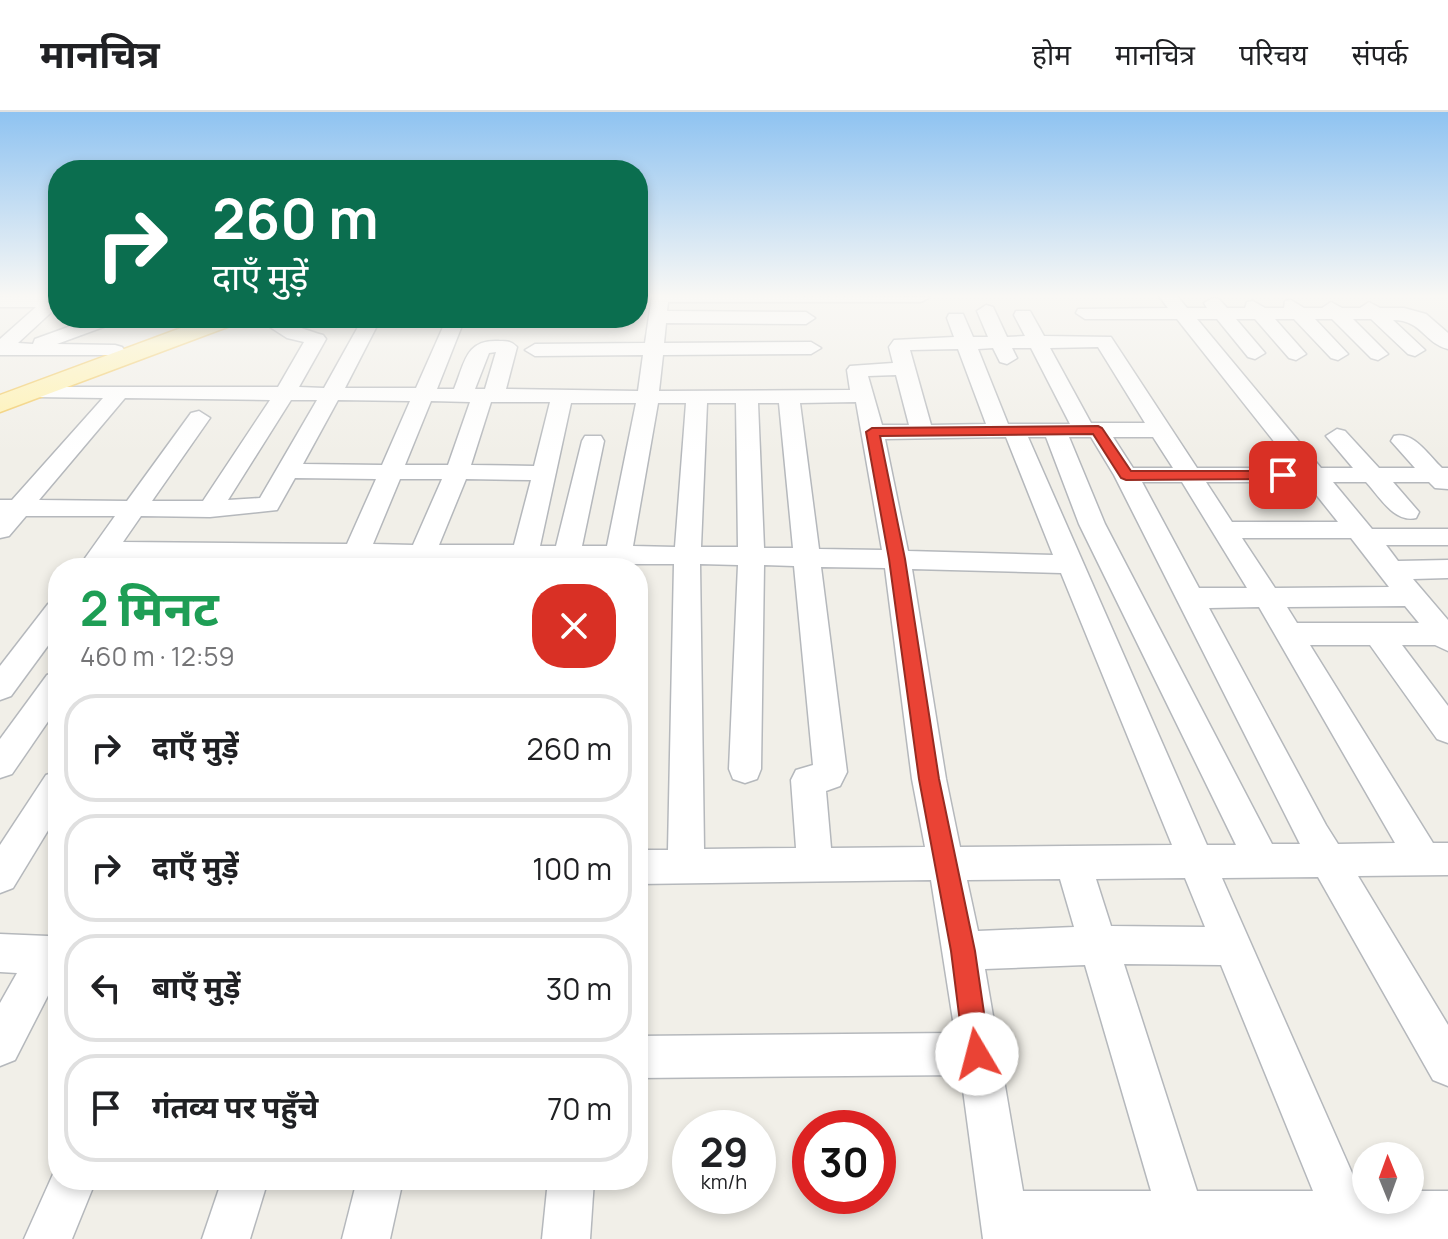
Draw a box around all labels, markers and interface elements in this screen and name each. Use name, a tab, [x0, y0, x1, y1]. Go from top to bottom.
text: मानचित्र	[40, 27, 160, 79]
text: होम	[1032, 35, 1071, 73]
text: मानचित्र	[1115, 35, 1195, 73]
text: परिचय	[1239, 35, 1308, 73]
text: संपर्क	[1352, 35, 1408, 73]
text: 260 m	[212, 179, 379, 256]
icon: right	[80, 192, 184, 296]
text: दाएँ मुड़ें	[212, 252, 308, 301]
pin	[1249, 441, 1317, 509]
icon: arrive	[1261, 453, 1305, 497]
text: 2 मिनट	[80, 575, 219, 640]
button: close	[532, 584, 616, 668]
text: 460 m · 12:59	[80, 638, 235, 674]
icon: right	[84, 726, 128, 770]
text: दाएँ मुड़ें	[152, 726, 239, 767]
text: 260 m	[527, 728, 612, 769]
icon: right	[84, 846, 128, 890]
text: दाएँ मुड़ें	[152, 846, 239, 887]
text: 100 m	[532, 848, 612, 889]
icon: left	[84, 966, 128, 1010]
text: बाएँ मुड़ें	[152, 966, 240, 1007]
text: 30 m	[546, 968, 612, 1009]
position arrow	[935, 1012, 1019, 1096]
icon: arrive	[84, 1086, 128, 1130]
text: गंतव्य पर पहुँचे	[152, 1086, 318, 1127]
text: 70 m	[547, 1088, 612, 1129]
speed limit sign: 30	[792, 1110, 896, 1214]
text: 29	[700, 1124, 748, 1179]
north arrow	[1352, 1142, 1424, 1214]
map controls	[1352, 1142, 1424, 1214]
text: km/h	[701, 1168, 747, 1195]

